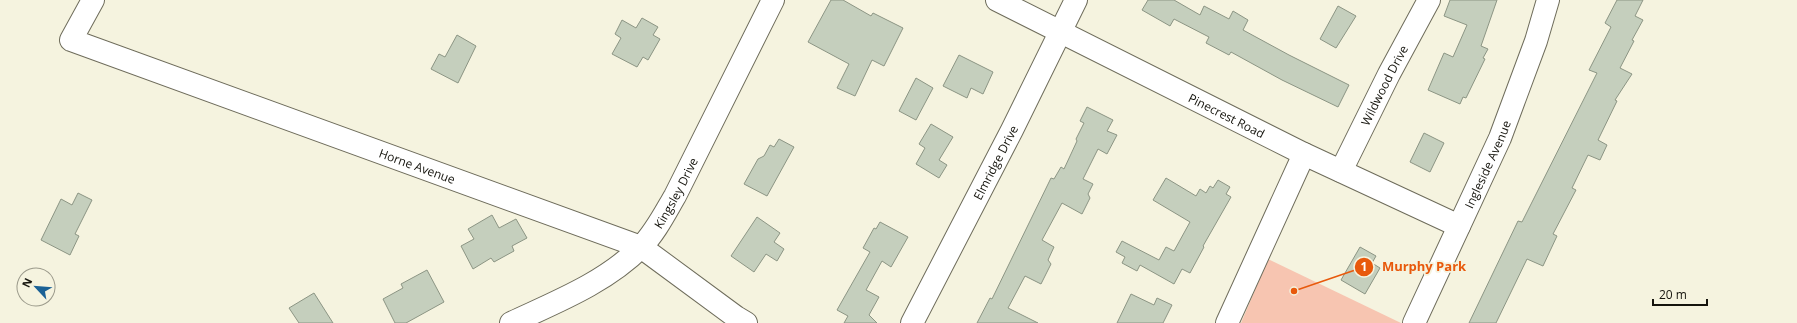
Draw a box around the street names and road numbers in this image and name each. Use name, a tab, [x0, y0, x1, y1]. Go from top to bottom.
street label: Wildwood Drive	[1356, 42, 1412, 128]
street label: Pinecrest Road	[1186, 89, 1268, 142]
street label: Ingleside Avenue	[1460, 118, 1514, 211]
street label: Elmridge Drive	[969, 122, 1022, 203]
street label: Horne Avenue	[377, 144, 458, 187]
street label: Kingsley Drive	[650, 154, 702, 232]

